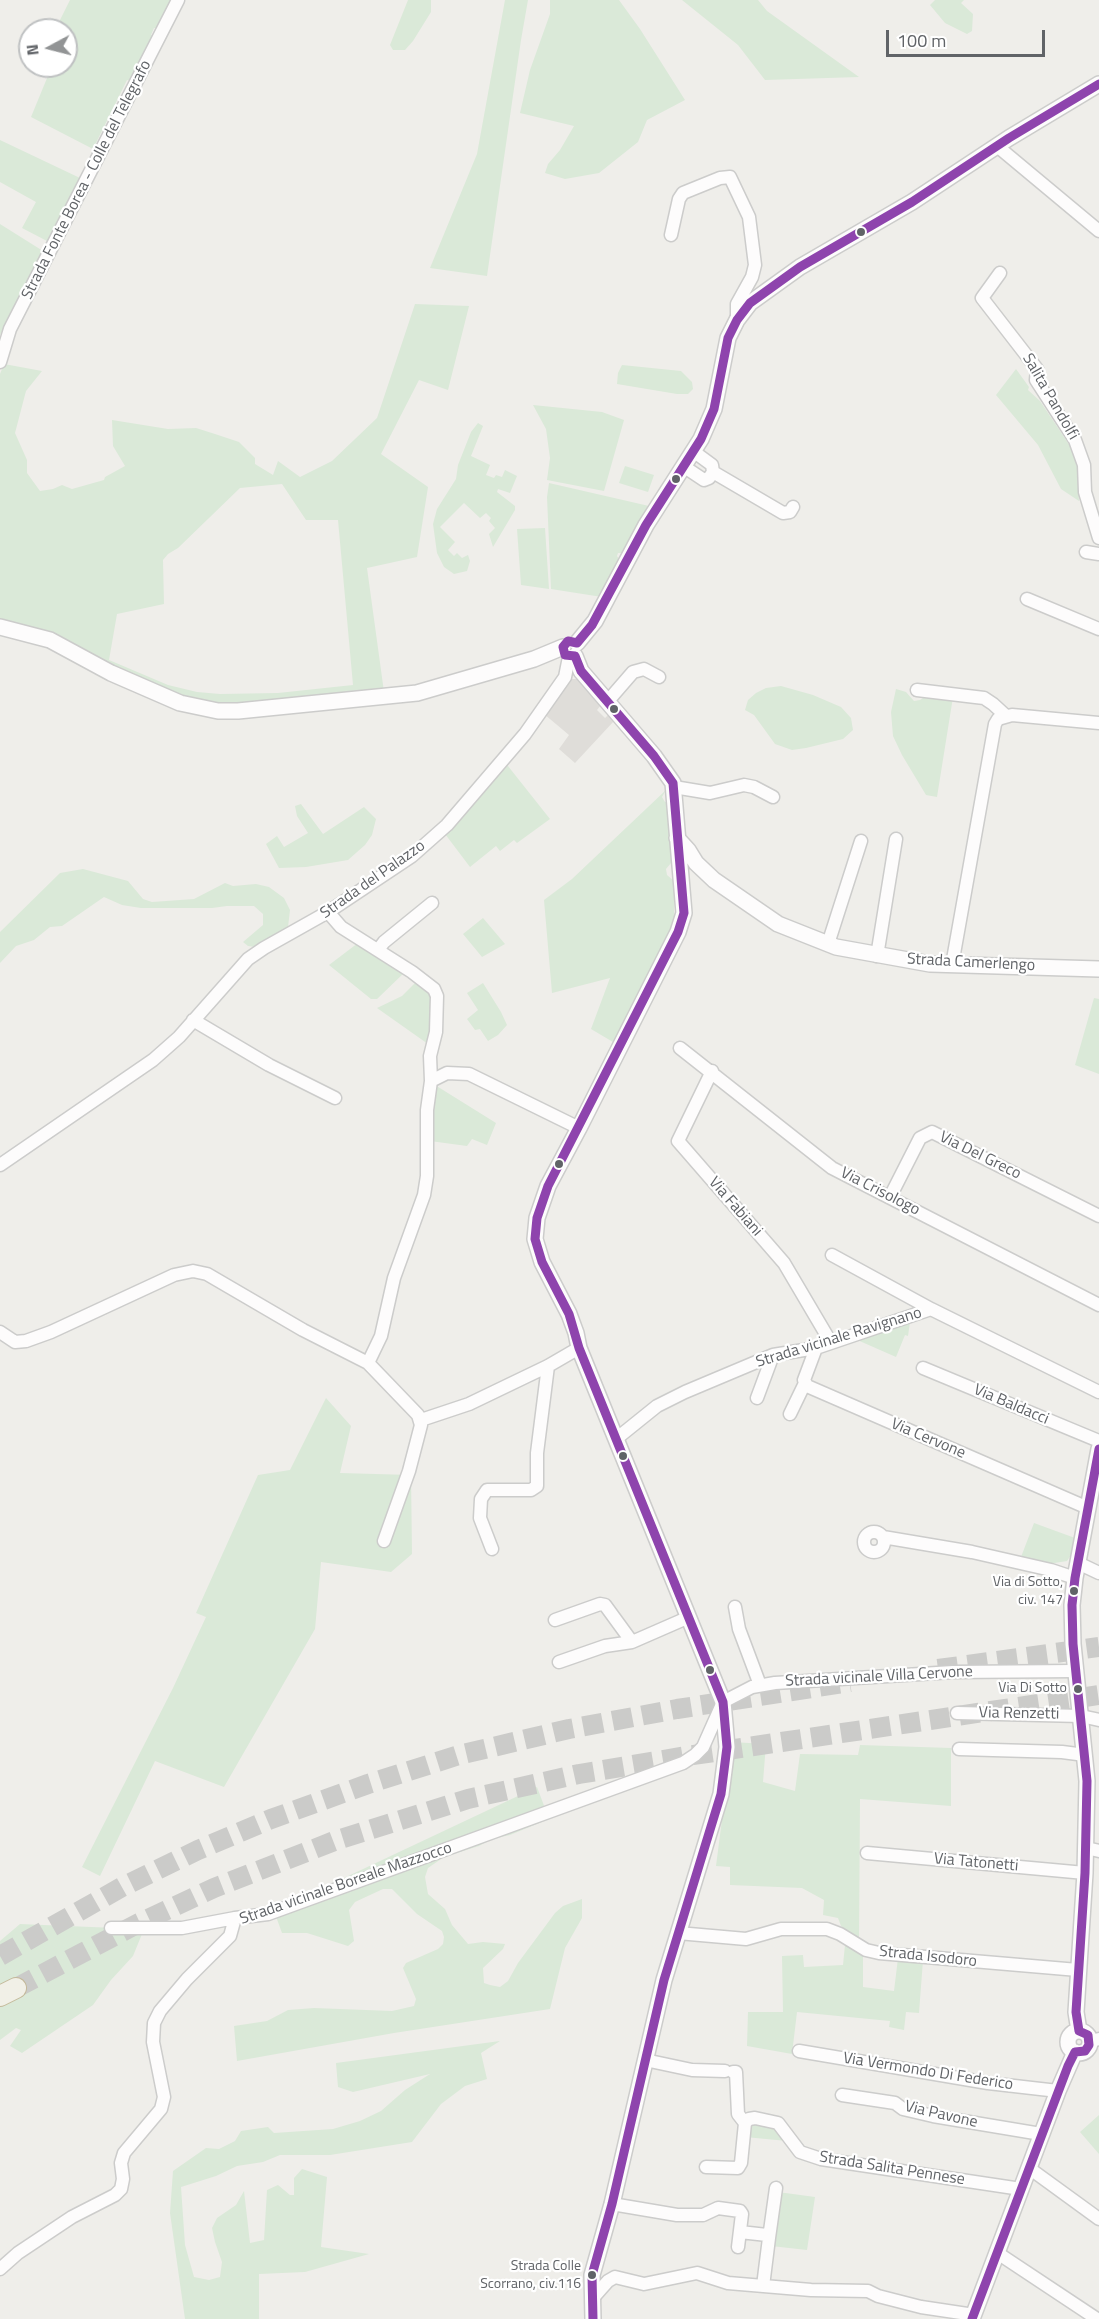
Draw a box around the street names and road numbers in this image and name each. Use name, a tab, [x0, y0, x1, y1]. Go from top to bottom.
street label: Strada Fonte Borea - Colle del Telegrafo	[18, 57, 156, 303]
street label: Salita Pandolfi	[1018, 350, 1082, 444]
street label: Strada del Palazzo	[317, 837, 429, 923]
street label: Strada Camerlengo	[906, 950, 1036, 976]
street label: Via Del Greco	[936, 1128, 1024, 1184]
street label: Via Crisologo	[837, 1164, 923, 1220]
street label: Via Fabiani	[704, 1173, 766, 1241]
street label: Strada vicinale Ravignano	[754, 1304, 924, 1372]
street label: Via Baldacci	[971, 1381, 1051, 1429]
street label: Via Cervone	[888, 1415, 968, 1463]
street label: Strada vicinale Villa Cervone	[785, 1662, 973, 1692]
street label: Via Renzetti	[978, 1704, 1060, 1724]
street label: Strada vicinale Boreale Mazzocco	[237, 1839, 455, 1929]
street label: Via Tatonetti	[933, 1850, 1019, 1876]
street label: Strada Isodoro	[878, 1942, 978, 1972]
street label: Via Vermondo Di Federico	[842, 2049, 1014, 2095]
street label: Via Pavone	[903, 2097, 979, 2133]
street label: Strada Salita Pennese	[818, 2148, 966, 2190]

